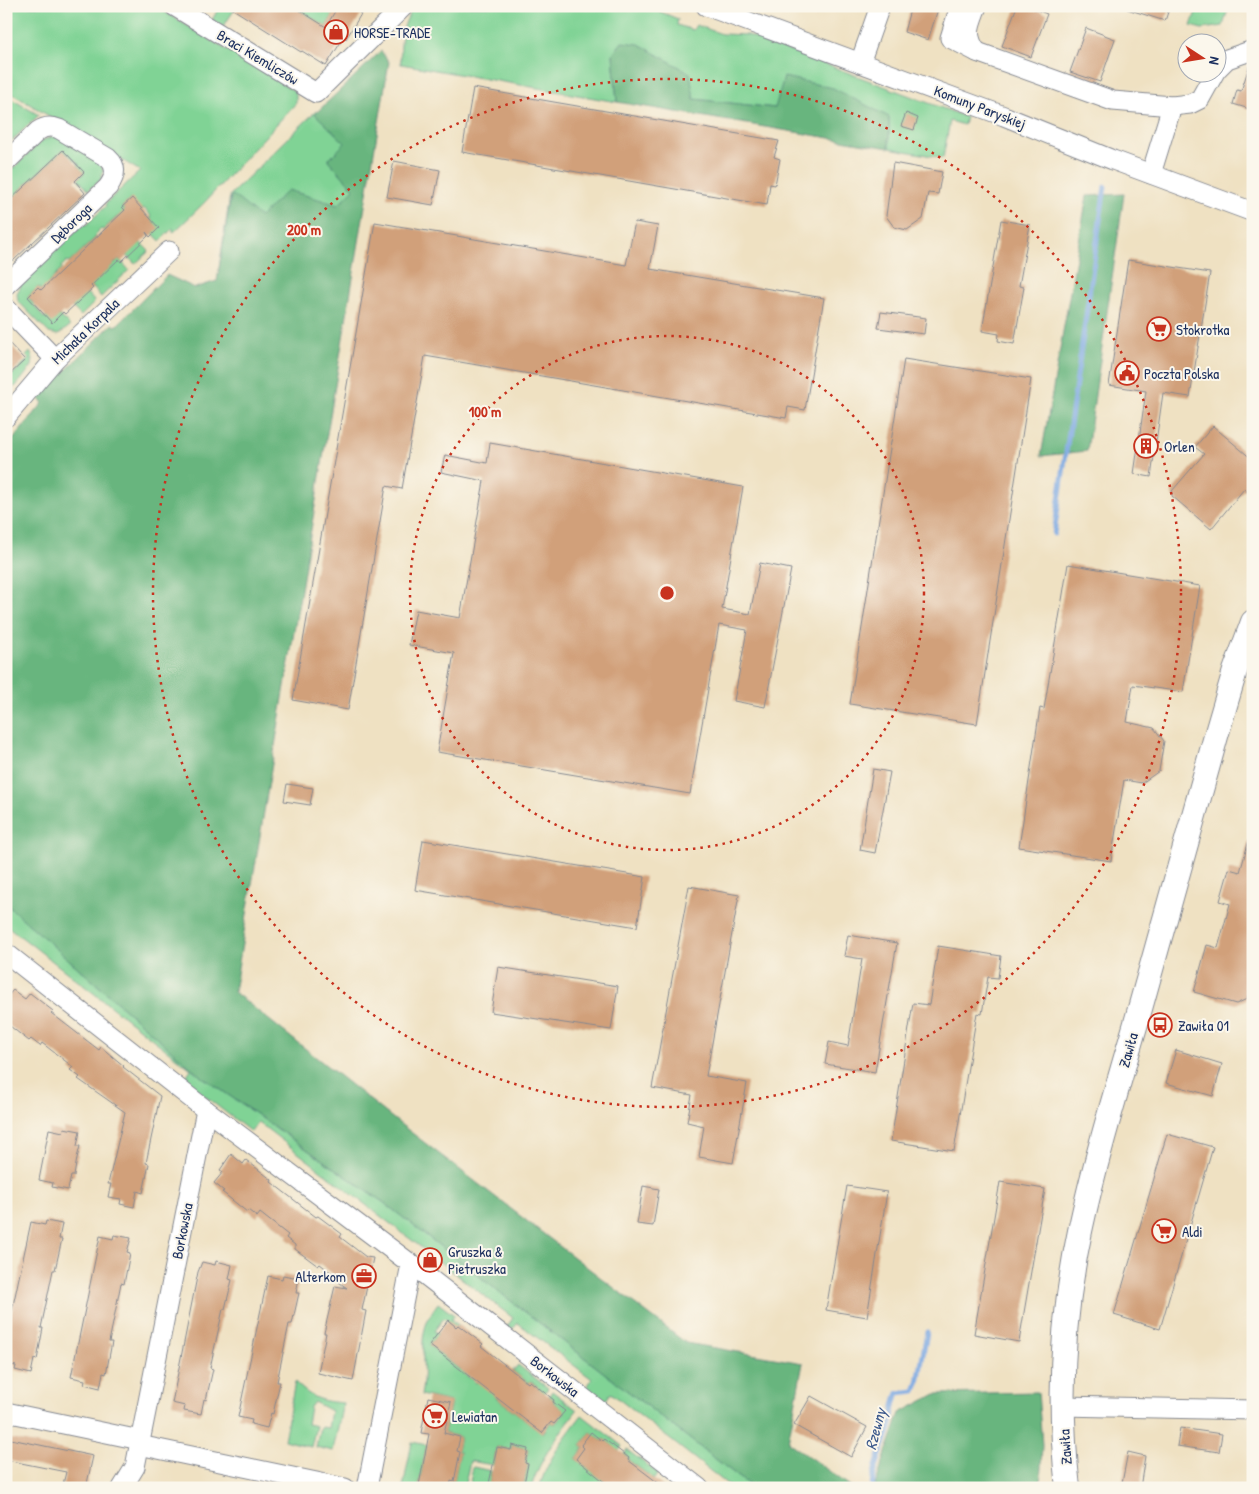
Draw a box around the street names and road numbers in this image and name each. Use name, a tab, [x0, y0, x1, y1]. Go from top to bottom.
street label: Braci Kiemliczów	[213, 24, 303, 90]
street label: Komuny Paryskiej	[931, 80, 1029, 134]
street label: Dęboroga	[46, 198, 96, 248]
street label: Michała Korpala	[46, 293, 124, 369]
street label: Zawiła	[1113, 1030, 1143, 1070]
street label: Borkowska	[166, 1201, 198, 1261]
street label: Borkowska	[526, 1350, 584, 1402]
street label: Zawiła	[1053, 1429, 1077, 1465]

